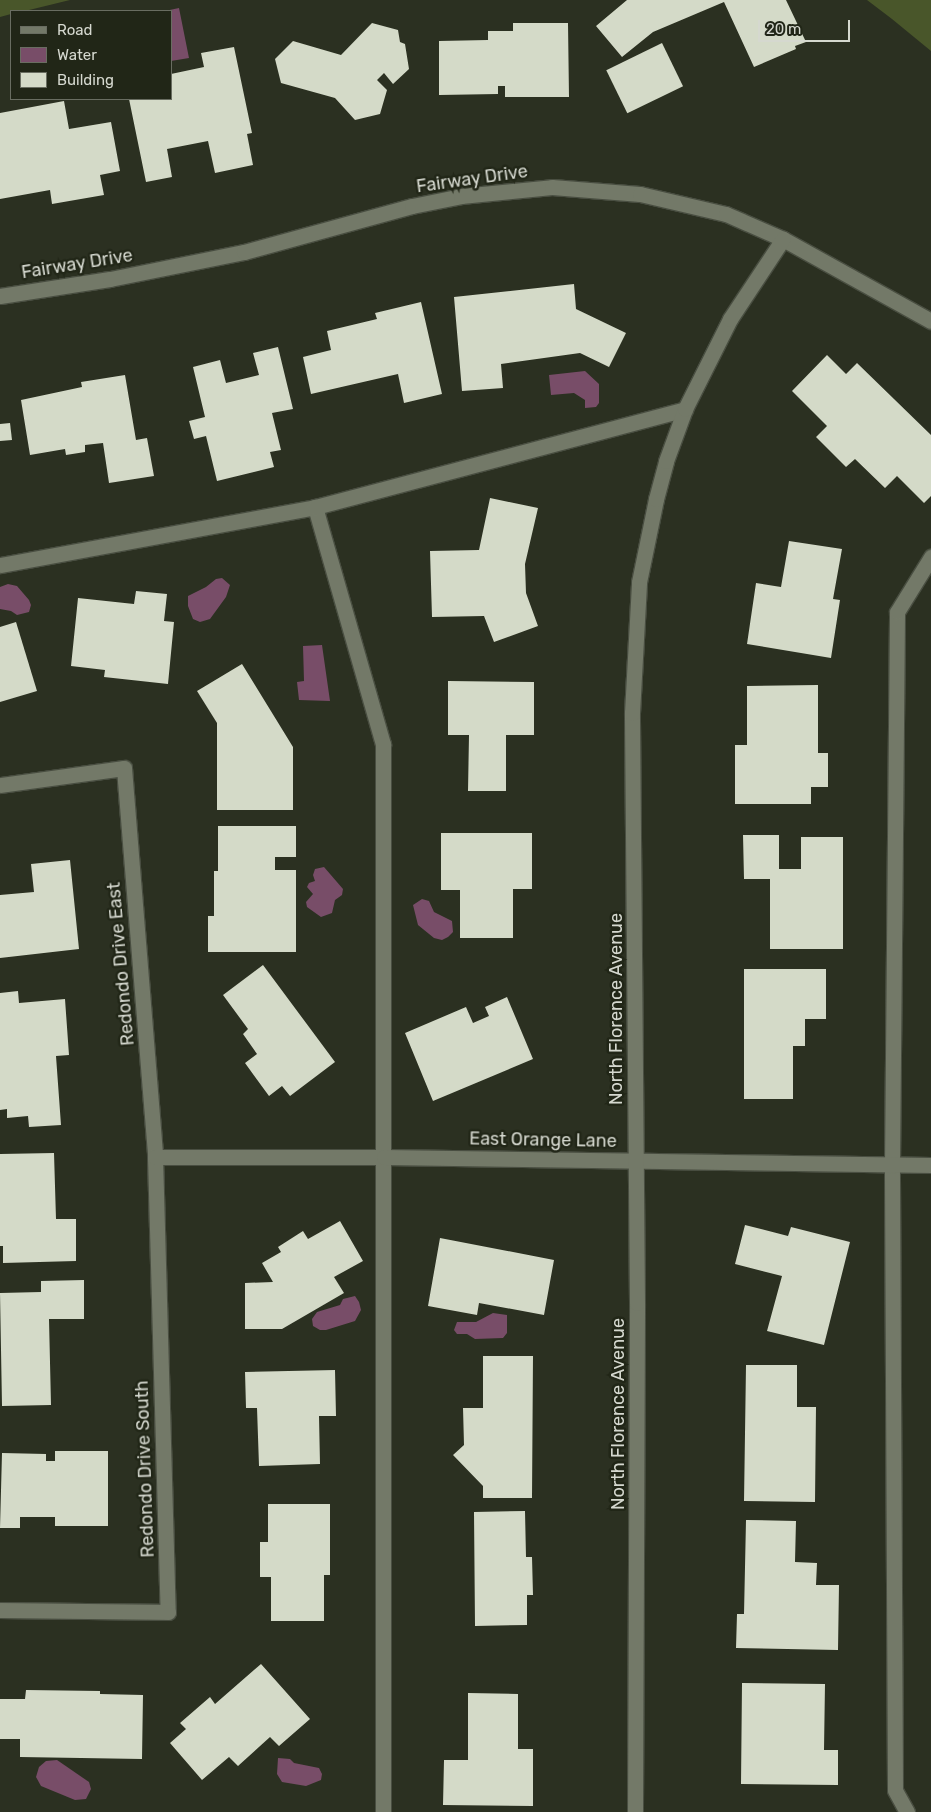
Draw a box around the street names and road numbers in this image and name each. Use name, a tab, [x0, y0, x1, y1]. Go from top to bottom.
street label: Fairway Drive	[415, 160, 529, 198]
street label: Fairway Drive	[20, 245, 134, 283]
street label: Redondo Drive East	[103, 881, 139, 1047]
street label: North Florence Avenue	[605, 913, 627, 1105]
street label: East Orange Lane	[469, 1128, 617, 1152]
street label: North Florence Avenue	[607, 1318, 629, 1510]
street label: Redondo Drive South	[131, 1380, 159, 1558]

